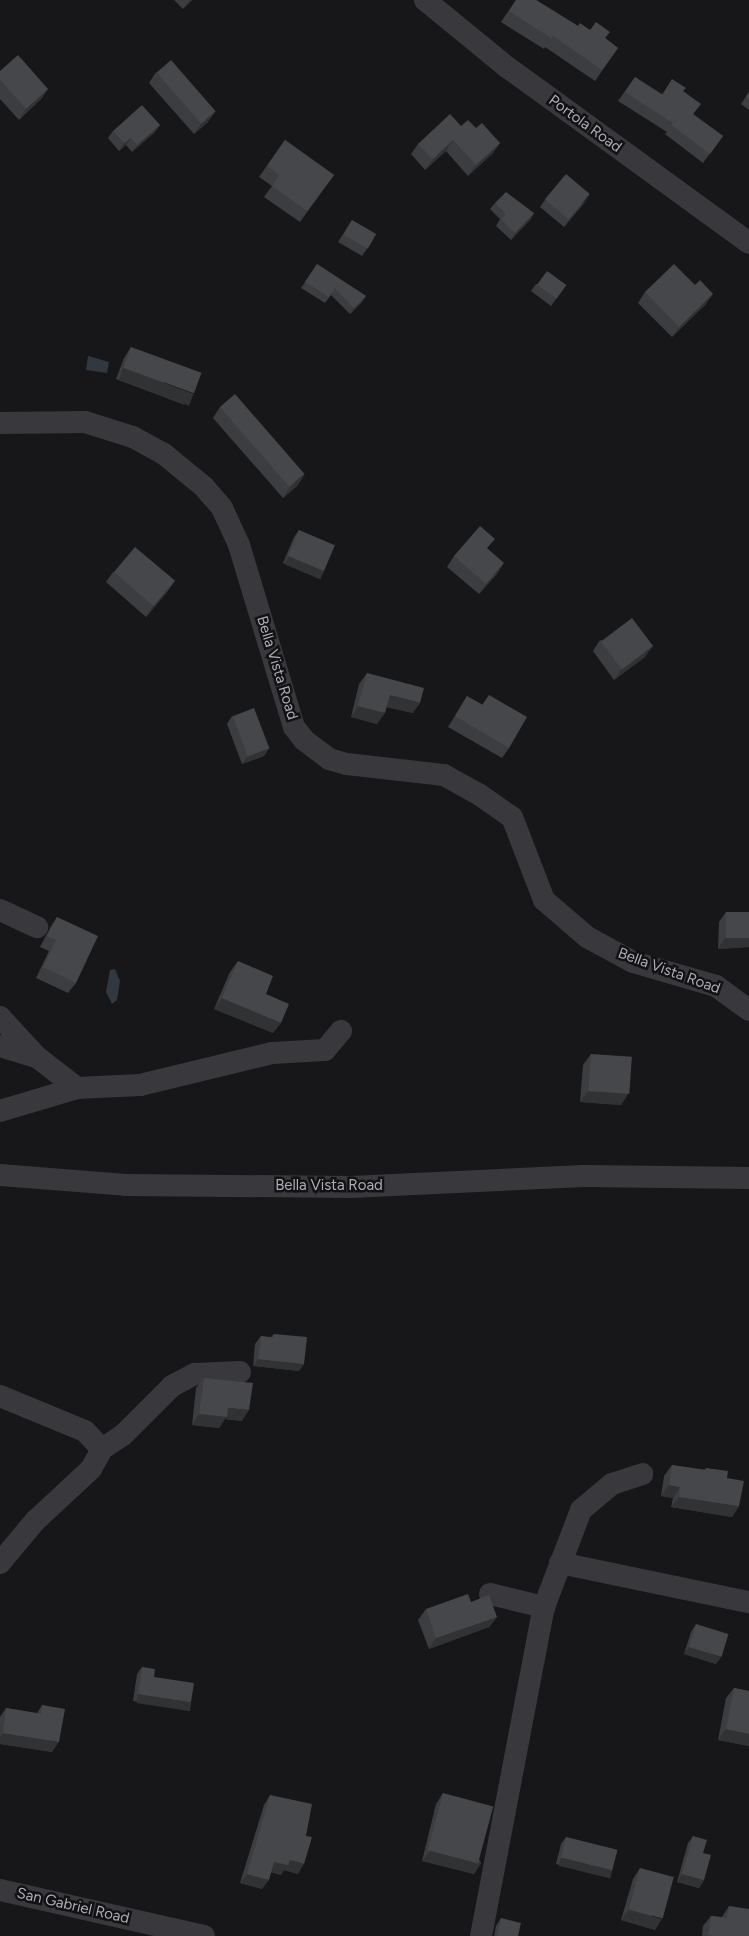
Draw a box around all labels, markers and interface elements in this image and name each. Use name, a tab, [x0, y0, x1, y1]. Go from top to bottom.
street label: Portola Road	[545, 91, 625, 157]
street label: Bella Vista Road	[253, 614, 301, 722]
street label: Bella Vista Road	[615, 944, 723, 998]
street label: Bella Vista Road	[275, 1177, 383, 1195]
street label: San Gabriel Road	[15, 1884, 131, 1928]

